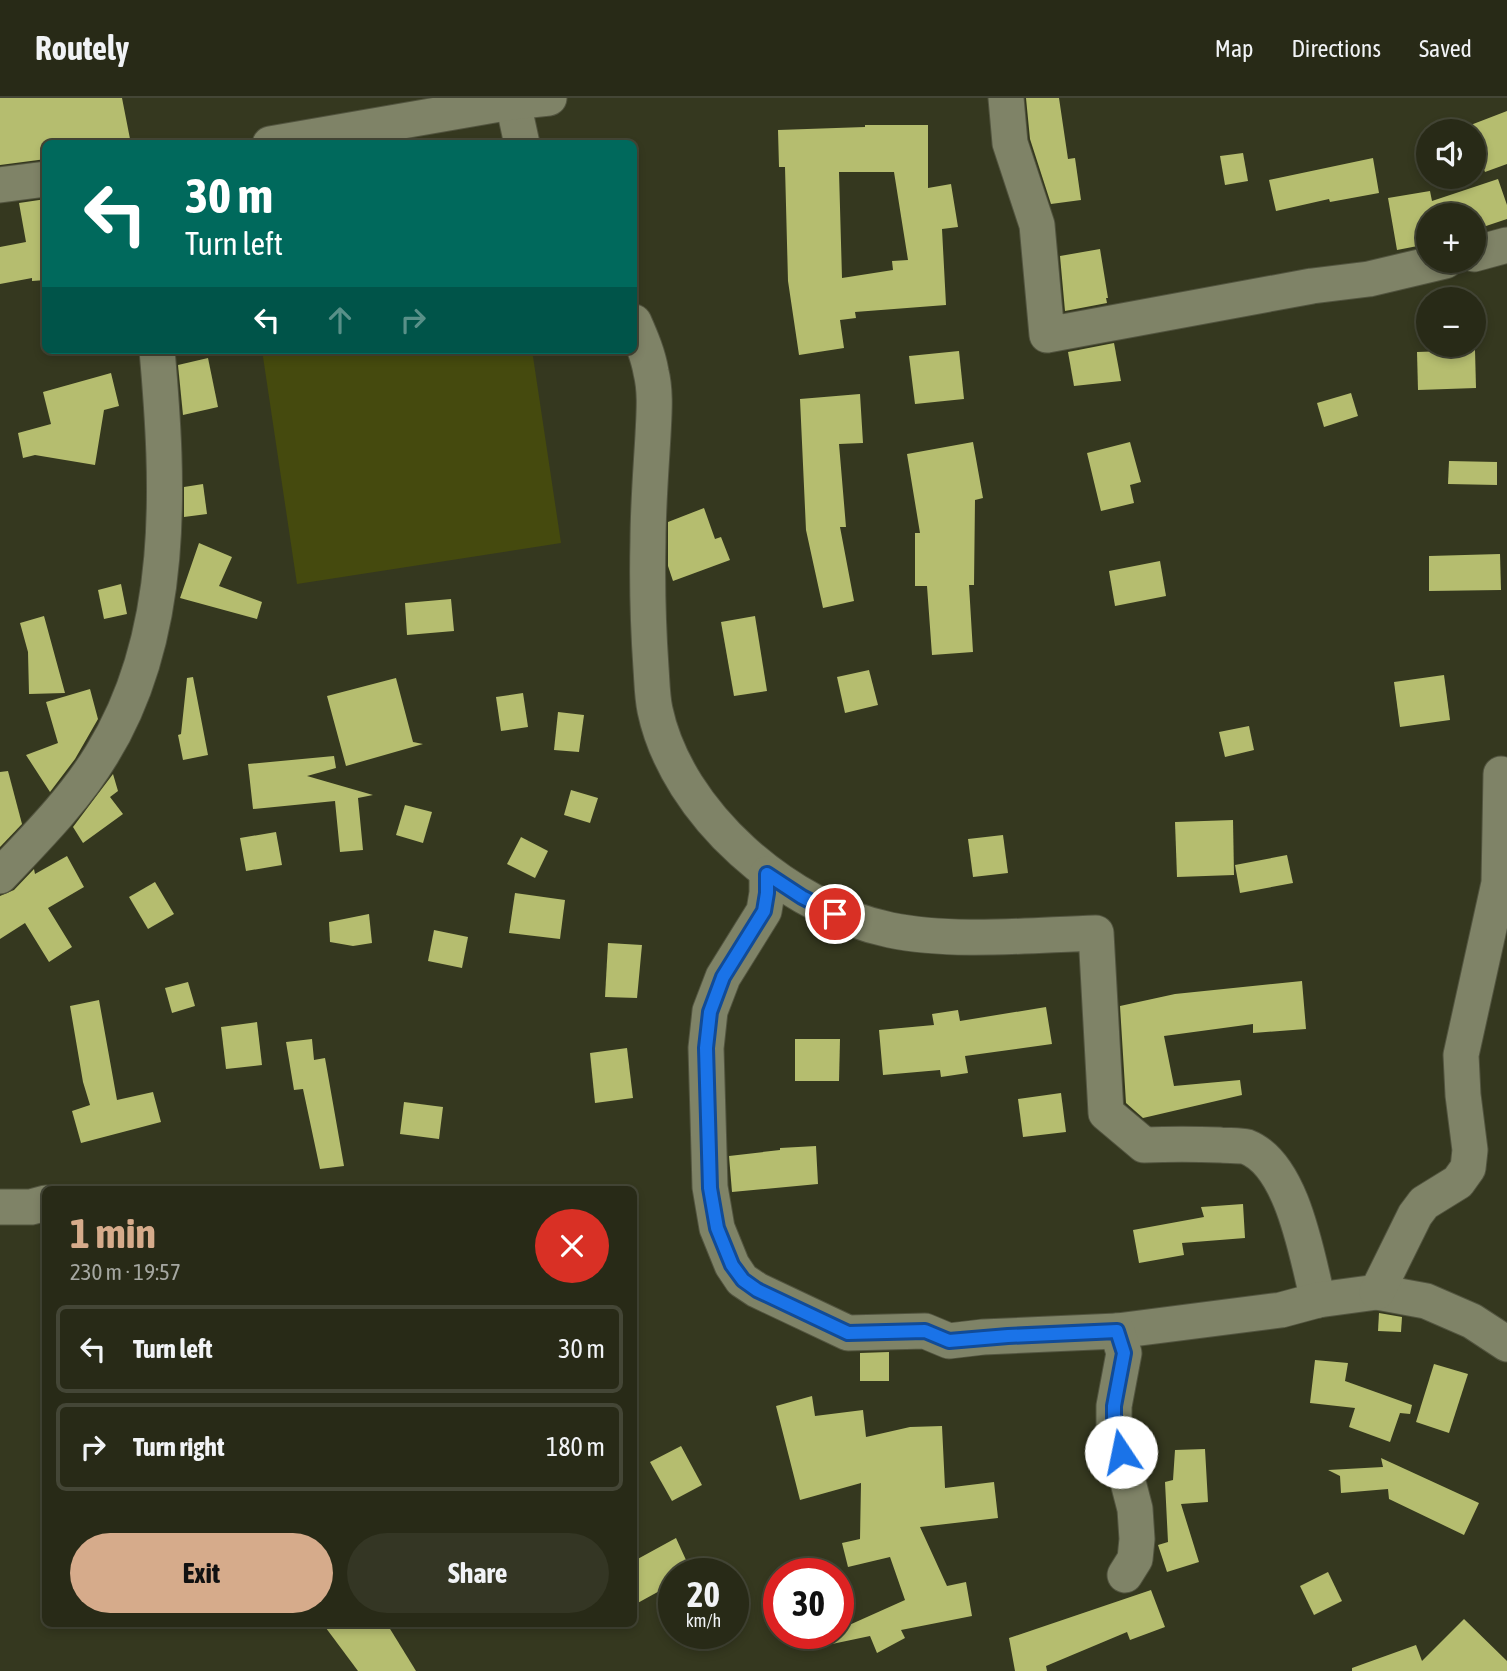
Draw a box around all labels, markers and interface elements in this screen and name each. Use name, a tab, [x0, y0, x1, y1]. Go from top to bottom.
text: Routely	[35, 29, 129, 67]
text: Map	[1215, 35, 1253, 62]
text: Directions	[1291, 35, 1381, 62]
text: Saved	[1419, 35, 1472, 62]
map controls	[1416, 119, 1486, 357]
button: sound	[1416, 119, 1486, 189]
text: 30 m	[185, 167, 273, 223]
icon: left	[70, 168, 161, 259]
button: +	[1416, 203, 1486, 273]
text: Turn left	[185, 225, 283, 262]
button: −	[1416, 287, 1486, 357]
icon: left	[248, 301, 286, 339]
icon: ahead	[321, 301, 359, 339]
icon: right	[394, 301, 432, 339]
pin	[805, 884, 865, 944]
icon: arrive	[816, 895, 854, 933]
text: 1 min	[70, 1209, 156, 1257]
button: close	[535, 1209, 609, 1283]
text: 230 m · 19:57	[70, 1259, 181, 1285]
icon: left	[74, 1330, 112, 1368]
text: Turn left	[133, 1334, 213, 1364]
text: 30 m	[558, 1334, 605, 1364]
position arrow	[1084, 1415, 1158, 1489]
icon: right	[74, 1428, 112, 1466]
text: Turn right	[133, 1432, 224, 1462]
text: 180 m	[546, 1432, 605, 1462]
button: Exit	[70, 1533, 333, 1613]
button: Share	[347, 1533, 609, 1613]
speed limit sign: 30	[763, 1558, 854, 1649]
text: 20	[687, 1574, 720, 1614]
text: km/h	[686, 1610, 721, 1631]

